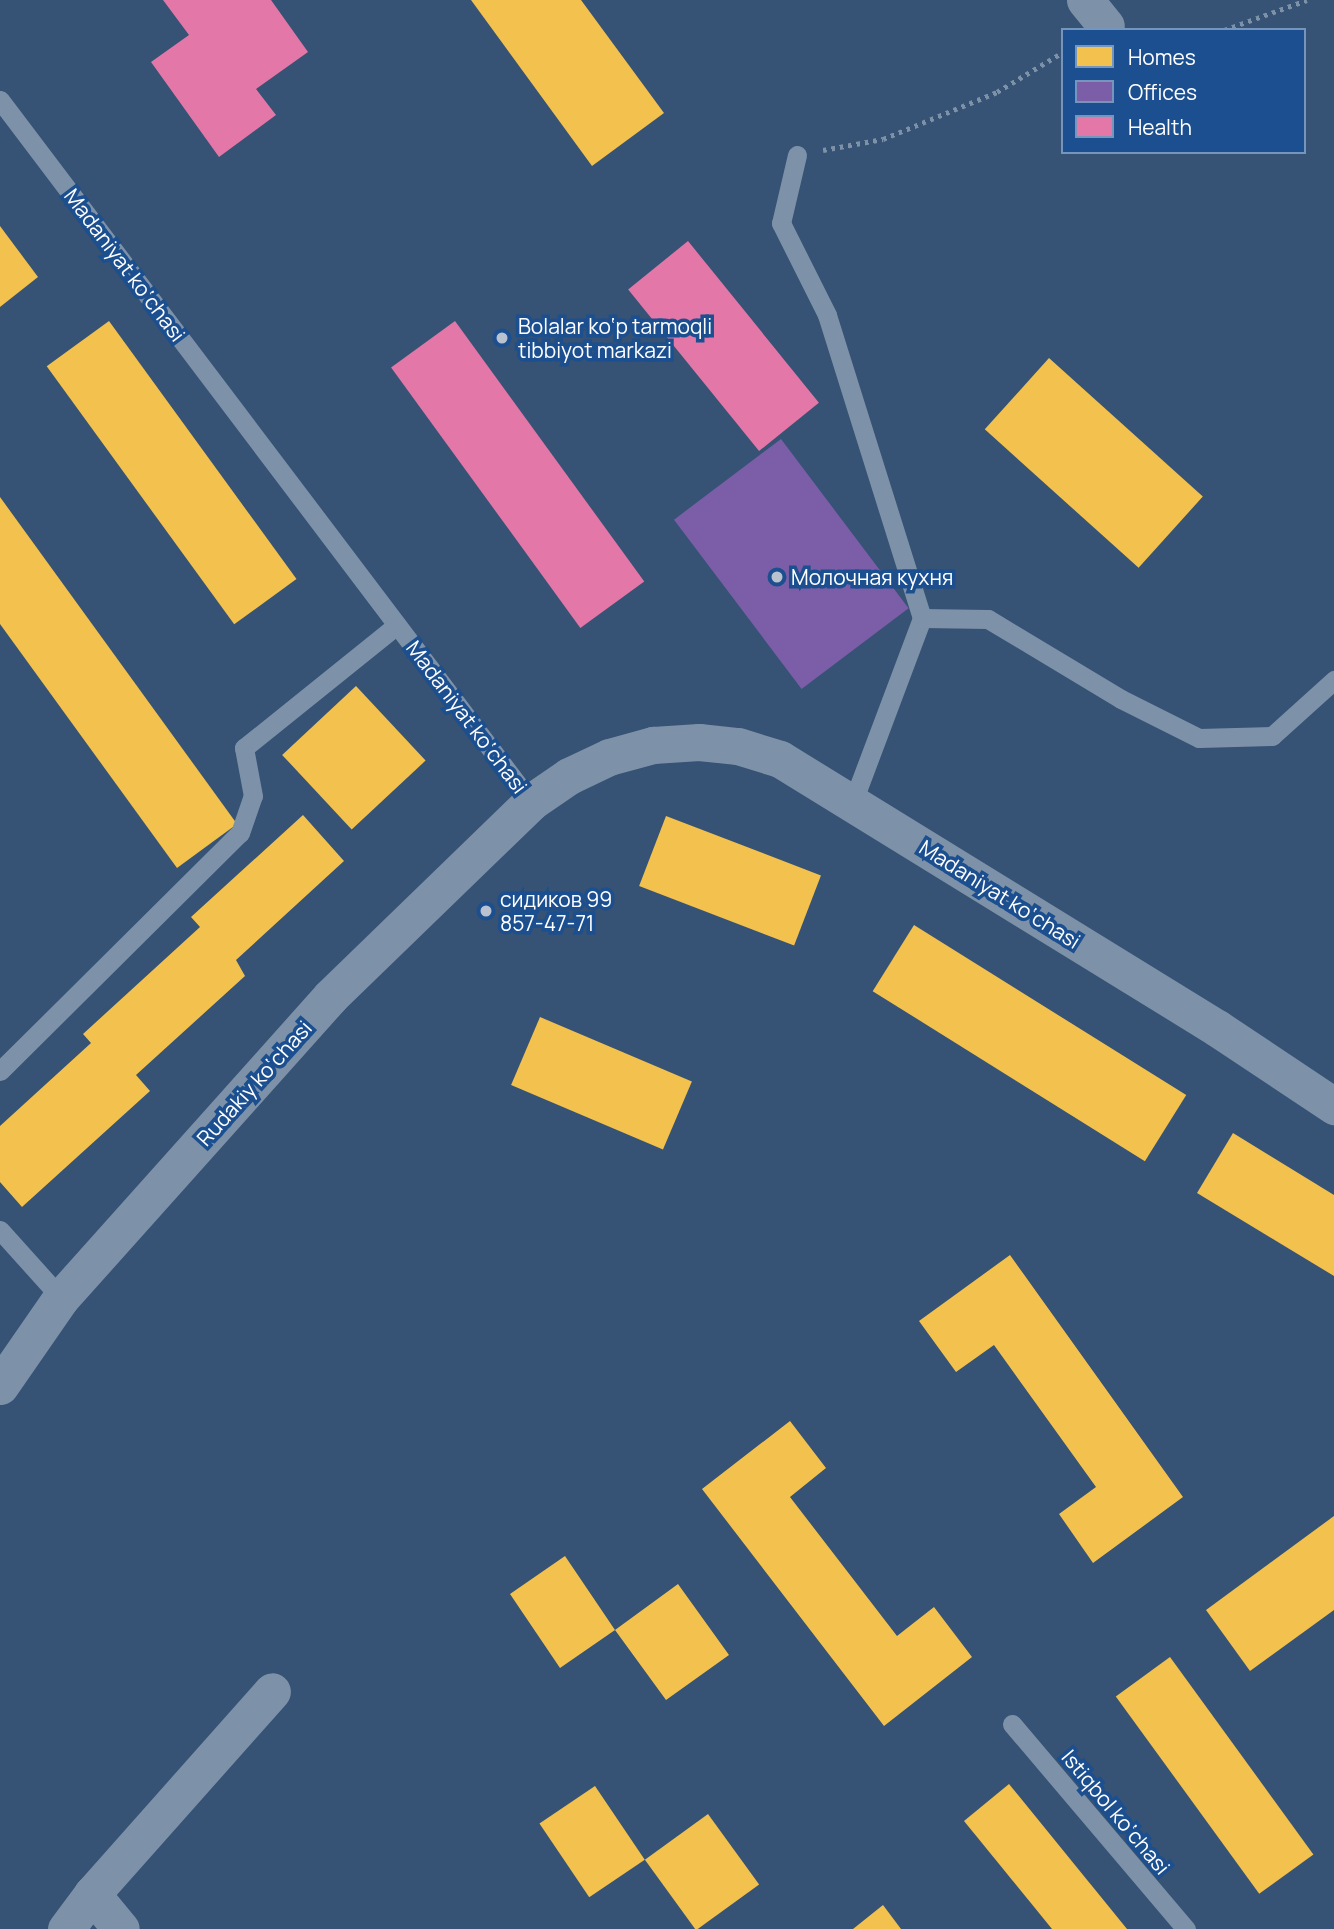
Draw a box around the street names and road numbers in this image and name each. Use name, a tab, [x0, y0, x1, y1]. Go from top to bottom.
street label: Madaniyat ko‘chasi	[59, 184, 191, 346]
street label: Madaniyat ko‘chasi	[401, 636, 533, 798]
street label: Madaniyat ko‘chasi	[915, 834, 1085, 954]
street label: Rudakiy ko‘chasi	[191, 1015, 317, 1151]
street label: Istiqbol ko‘chasi	[1057, 1745, 1175, 1879]

